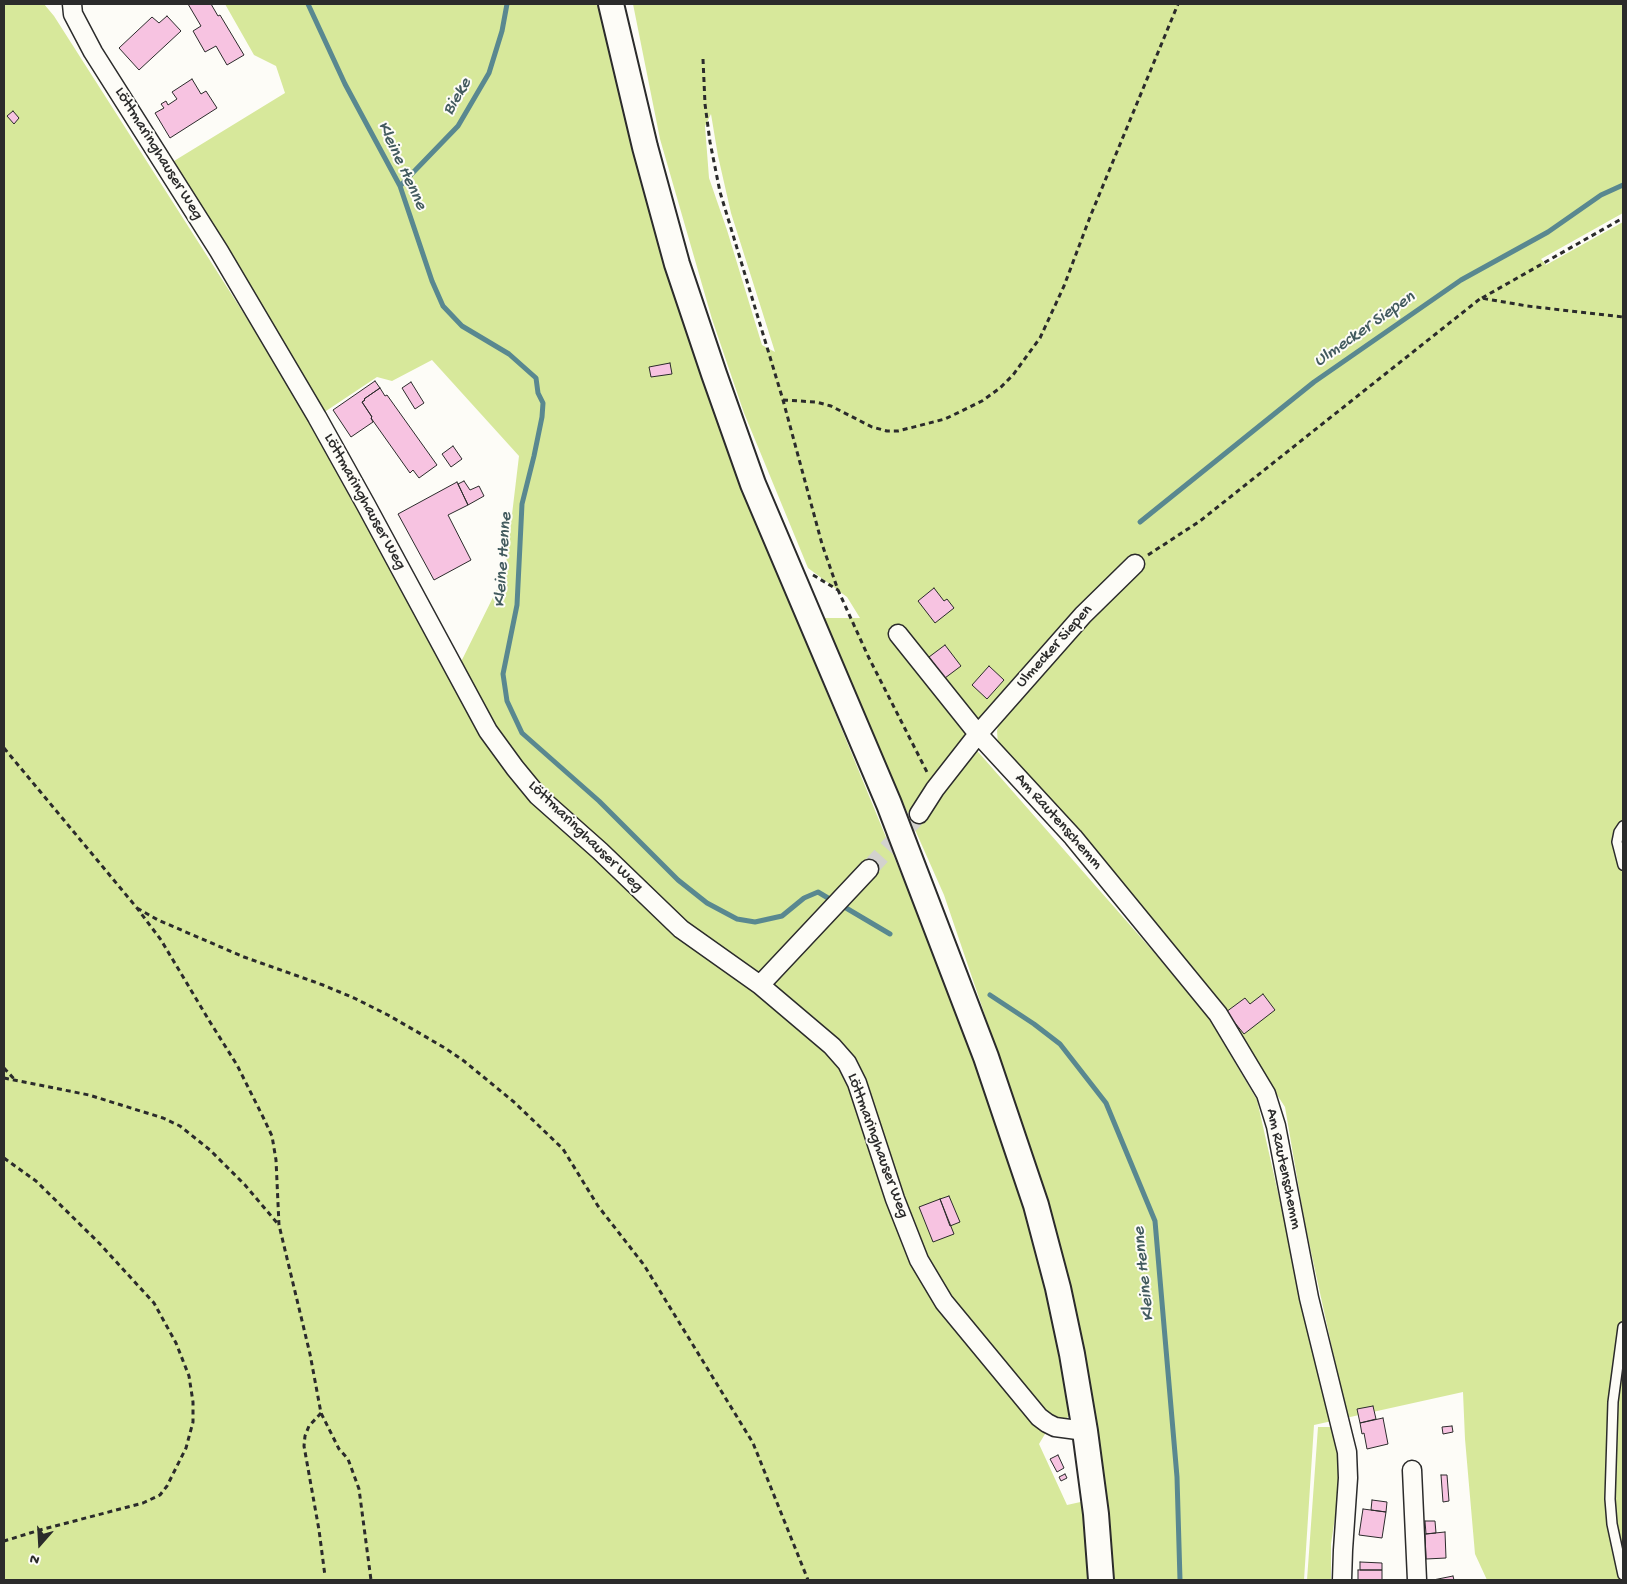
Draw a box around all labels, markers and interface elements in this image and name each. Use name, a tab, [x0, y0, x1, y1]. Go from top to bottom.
water label: Bieke	[439, 74, 477, 120]
street label: Löttmaringhauser Weg	[109, 84, 207, 224]
water label: Kleine Henne	[371, 118, 431, 214]
water label: Ulmecker Siepen	[1310, 287, 1420, 373]
street label: Löttmaringhauser Weg	[319, 431, 409, 573]
water label: Kleine Henne	[490, 512, 518, 608]
street label: Ulmecker Siepen	[1013, 601, 1097, 693]
street label: Am Rautenschemm	[1010, 770, 1106, 874]
street label: Löttmaringhauser Weg	[523, 777, 647, 897]
street label: Löttmaringhauser Weg	[842, 1071, 912, 1221]
street label: Am Rautenschemm	[1261, 1107, 1305, 1231]
water label: Kleine Henne	[1129, 1226, 1161, 1322]
north arrow	[15, 1519, 65, 1569]
text: N	[28, 1549, 42, 1568]

